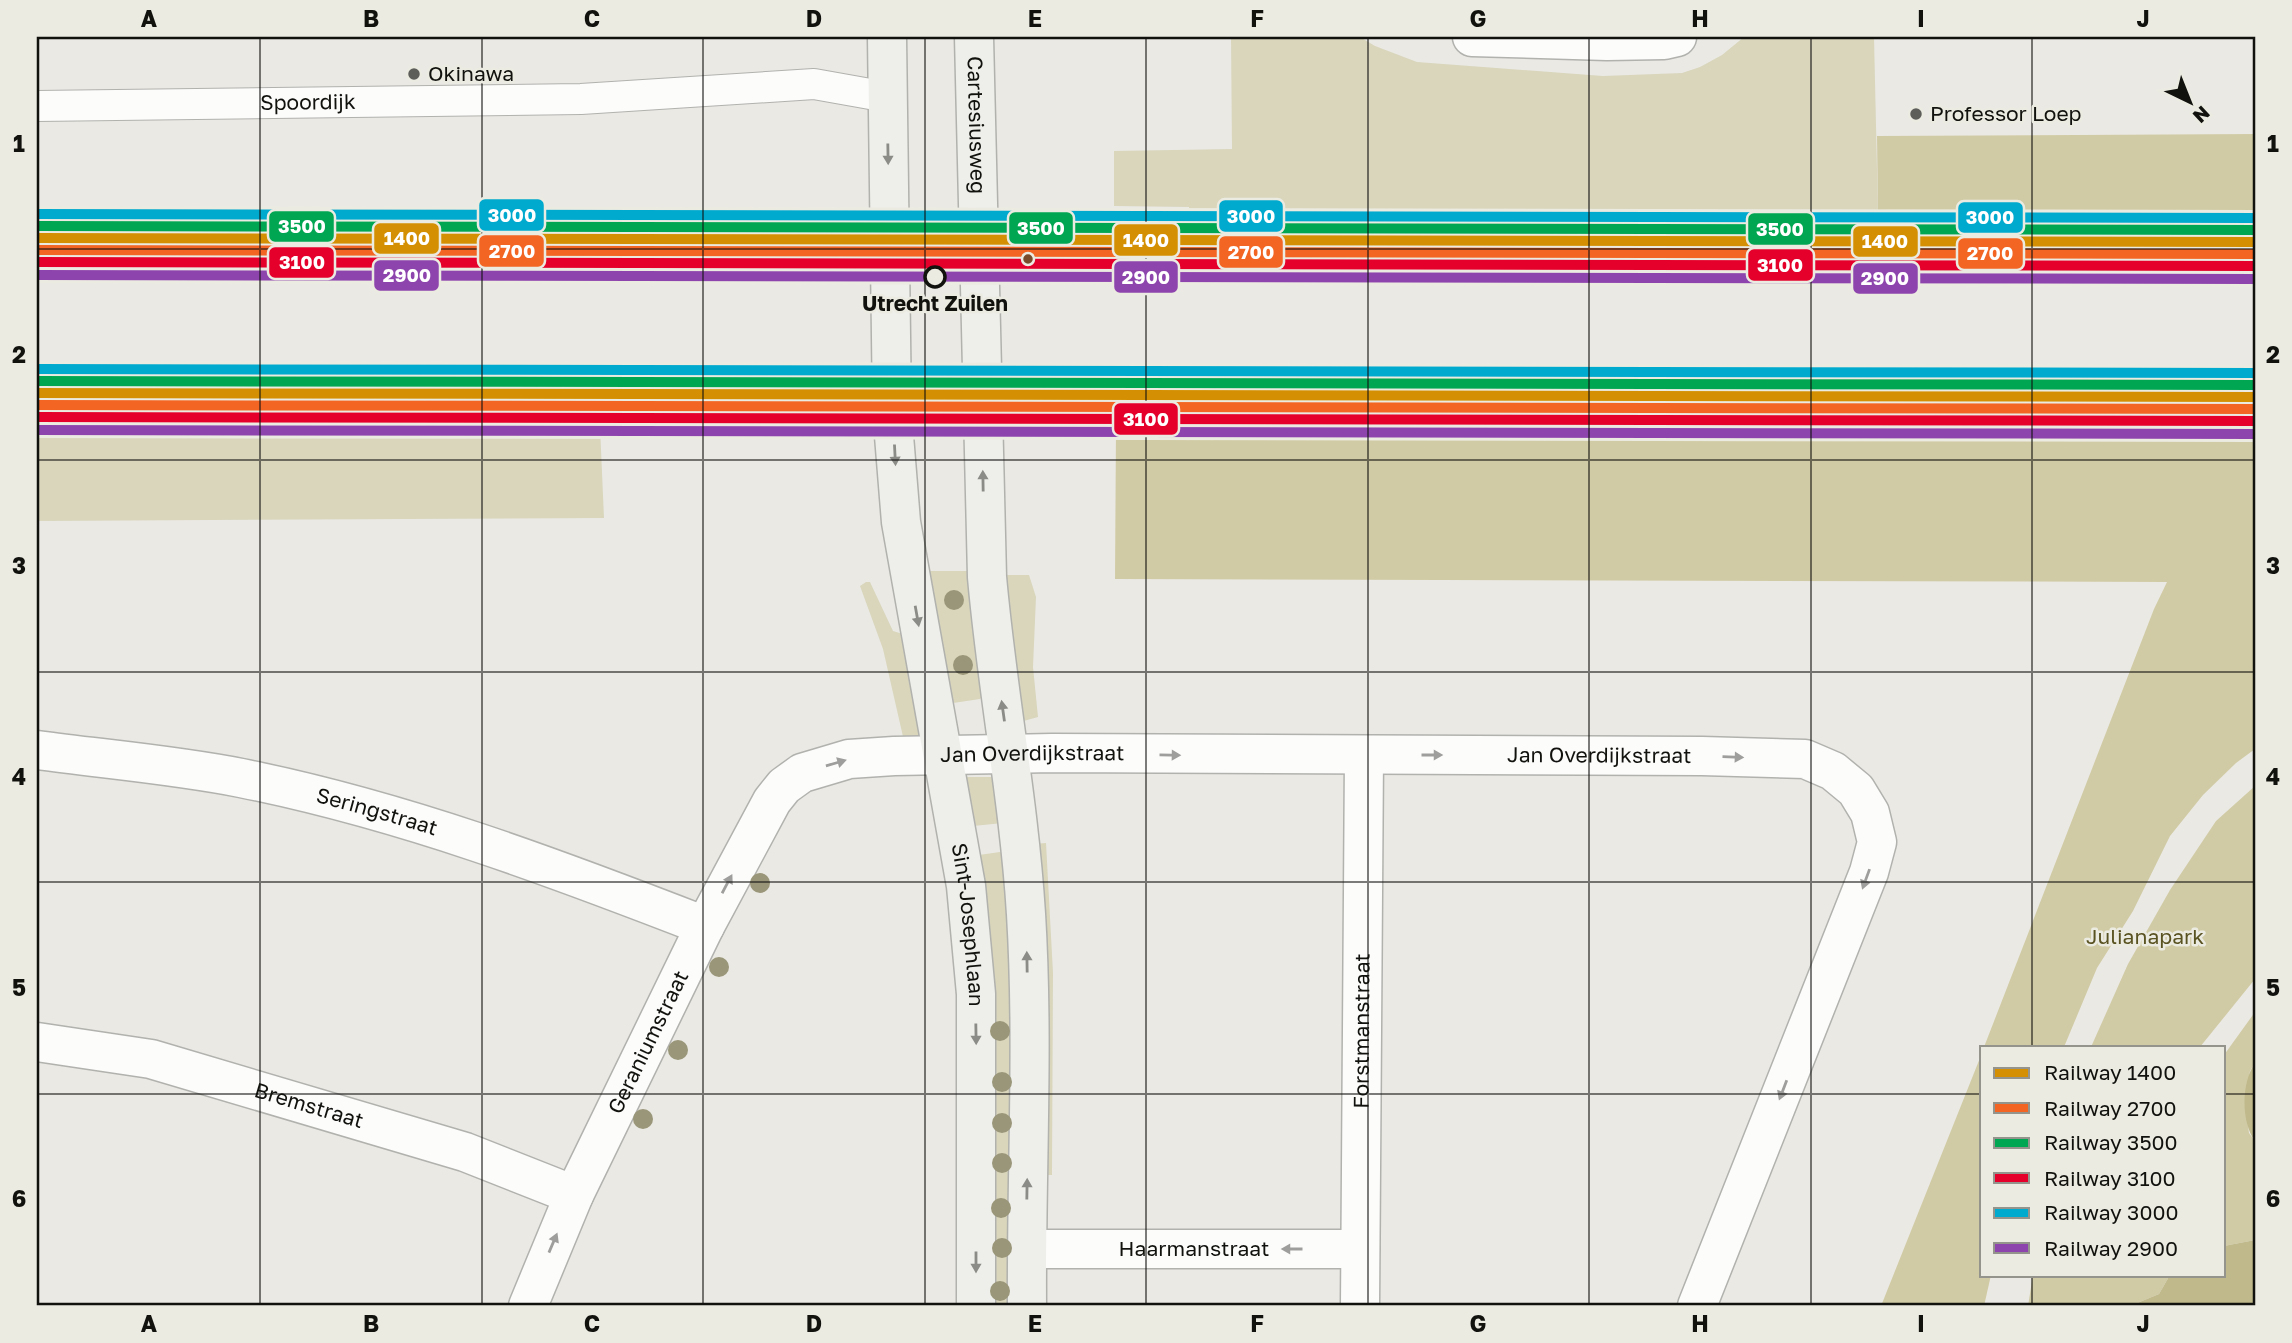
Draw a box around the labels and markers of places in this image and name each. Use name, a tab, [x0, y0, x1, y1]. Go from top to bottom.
place label: Okinawa	[428, 60, 514, 86]
marker: Okinawa	[406, 66, 422, 82]
place label: Professor Loep	[1930, 100, 2082, 126]
marker: Professor Loep	[1908, 106, 1924, 122]
unlabelled marker	[1021, 252, 1035, 266]
marker: Utrecht Zuilen	[924, 266, 946, 288]
place label: Utrecht Zuilen	[862, 290, 1008, 316]

